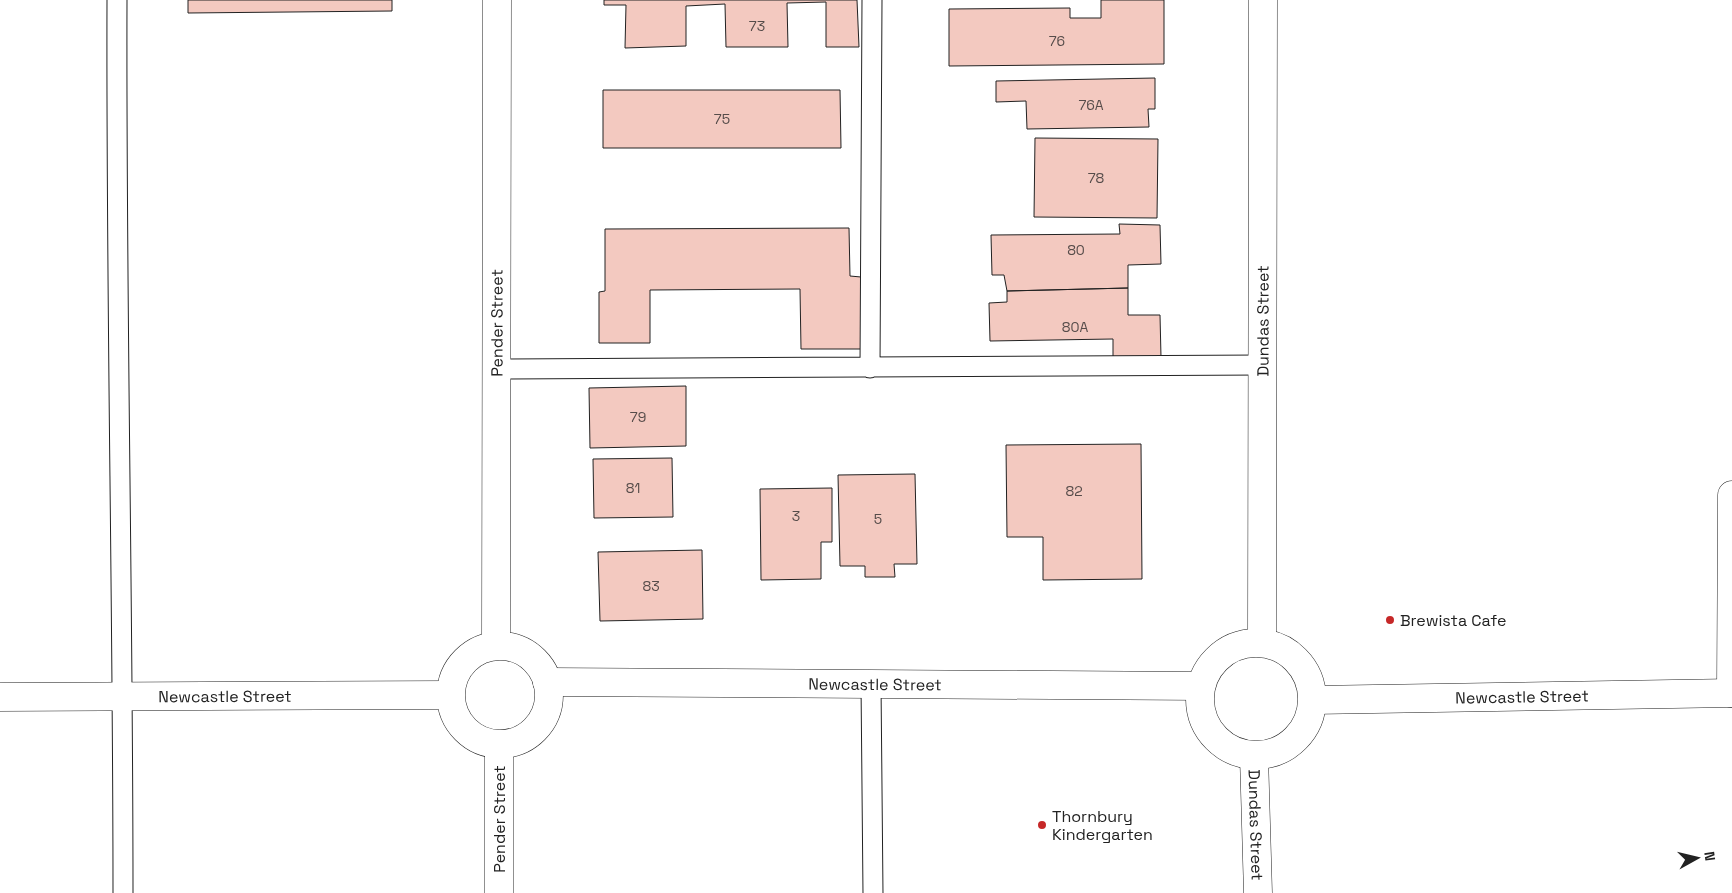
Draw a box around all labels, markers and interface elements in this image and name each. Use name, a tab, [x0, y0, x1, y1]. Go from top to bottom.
house number: 73	[749, 17, 765, 35]
house number: 76	[1049, 32, 1065, 50]
house number: 76A	[1078, 96, 1104, 114]
house number: 75	[714, 110, 730, 128]
house number: 78	[1088, 169, 1105, 187]
house number: 80	[1067, 241, 1085, 259]
street label: Dundas Street	[1252, 265, 1273, 377]
street label: Pender Street	[486, 269, 507, 377]
house number: 80A	[1062, 318, 1088, 336]
house number: 79	[630, 408, 646, 426]
house number: 81	[626, 479, 640, 497]
house number: 82	[1065, 482, 1083, 500]
house number: 3	[792, 507, 800, 525]
house number: 5	[874, 510, 882, 528]
house number: 83	[642, 577, 660, 595]
place label: Brewista Cafe	[1400, 610, 1506, 631]
marker: Brewista Cafe	[1384, 614, 1396, 626]
street label: Newcastle Street	[808, 673, 942, 695]
street label: Newcastle Street	[158, 685, 292, 707]
street label: Newcastle Street	[1455, 685, 1589, 708]
street label: Pender Street	[489, 765, 510, 873]
street label: Dundas Street	[1244, 769, 1268, 881]
place label: Thornbury Kindergarten	[1052, 806, 1153, 845]
marker: Thornbury Kindergarten	[1036, 819, 1048, 831]
north arrow	[1672, 833, 1722, 883]
text: N	[1700, 850, 1719, 862]

